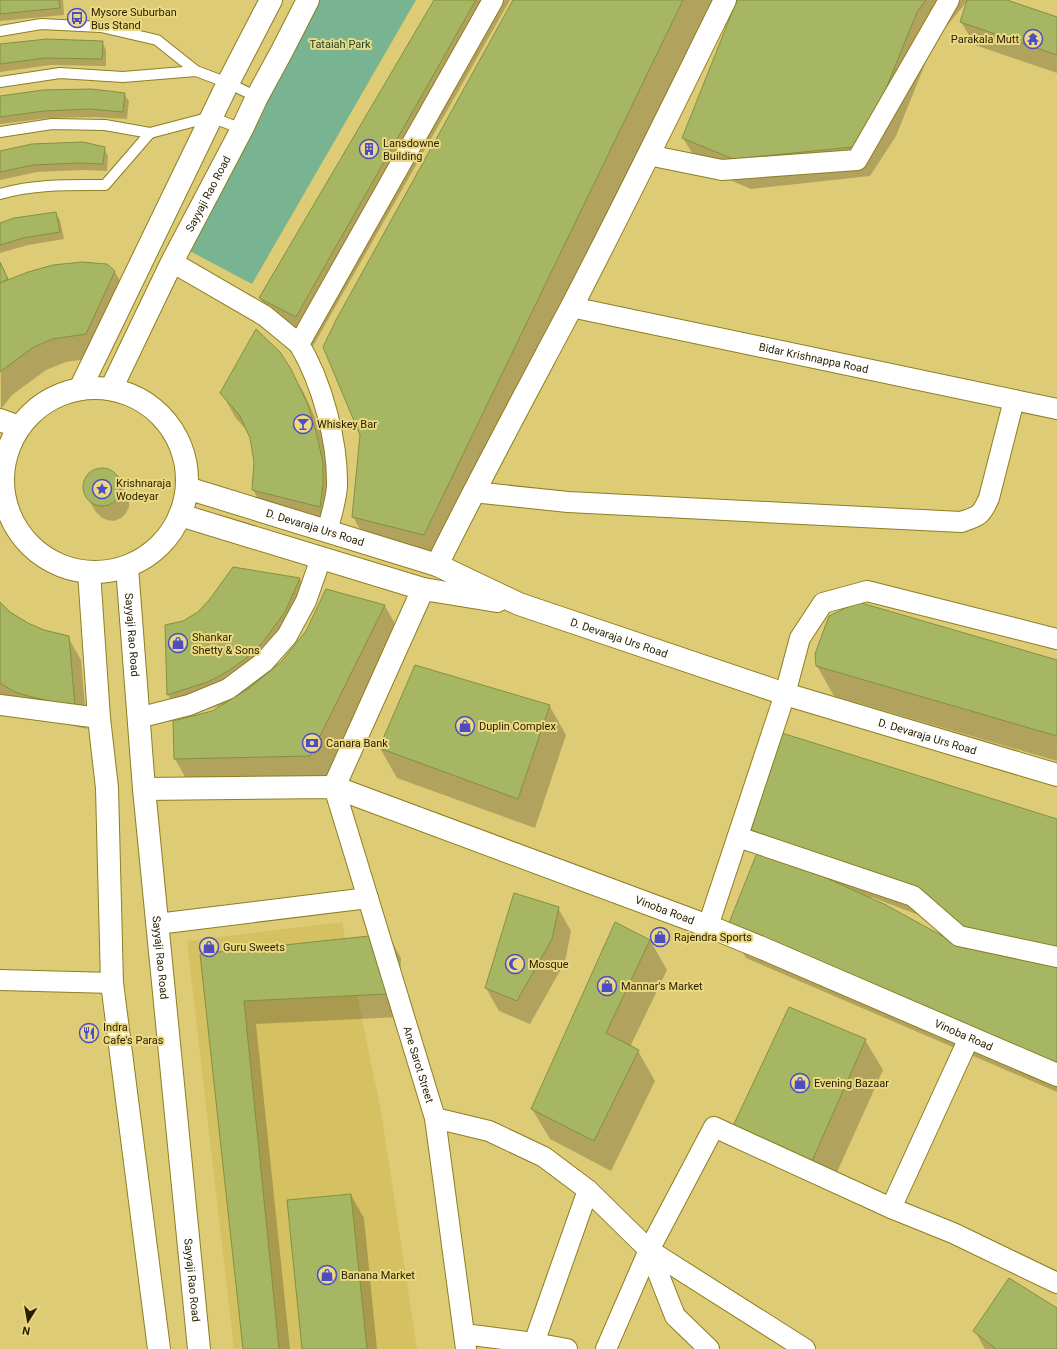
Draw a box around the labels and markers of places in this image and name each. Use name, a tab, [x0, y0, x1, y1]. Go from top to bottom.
place label: Mysore Suburban Bus Stand	[91, 6, 177, 32]
bus stop icon: Mysore Suburban Bus Stand	[66, 7, 88, 29]
temple icon: Parakala Mutt	[1022, 28, 1044, 50]
place label: Parakala Mutt	[951, 33, 1019, 46]
place label: Lansdowne Building	[383, 137, 439, 163]
building icon: Lansdowne Building	[358, 138, 380, 160]
bar icon: Whiskey Bar	[292, 413, 314, 435]
place label: Whiskey Bar	[317, 418, 377, 431]
place label: Krishnaraja Wodeyar	[116, 477, 171, 503]
place icon: Krishnaraja Wodeyar	[91, 478, 113, 500]
place label: Shankar Shetty & Sons	[192, 631, 260, 657]
shop icon: Shankar Shetty & Sons	[167, 632, 189, 654]
shop icon: Duplin Complex	[454, 715, 476, 737]
place label: Duplin Complex	[479, 720, 556, 733]
bank icon: Canara Bank	[301, 732, 323, 754]
place label: Canara Bank	[326, 737, 388, 750]
shop icon: Rajendra Sports	[649, 926, 671, 948]
place label: Rajendra Sports	[674, 931, 752, 944]
shop icon: Guru Sweets	[198, 936, 220, 958]
place label: Guru Sweets	[223, 941, 285, 954]
mosque icon: Mosque	[504, 953, 526, 975]
place label: Mosque	[529, 958, 569, 971]
shop icon: Mannar's Market	[596, 975, 618, 997]
place label: Mannar's Market	[621, 980, 703, 993]
place label: Indra Cafe's Paras	[103, 1021, 164, 1047]
restaurant icon: Indra Cafe's Paras	[78, 1022, 100, 1044]
shop icon: Evening Bazaar	[789, 1072, 811, 1094]
place label: Evening Bazaar	[814, 1077, 889, 1090]
shop icon: Banana Market	[316, 1264, 338, 1286]
place label: Banana Market	[341, 1269, 415, 1282]

